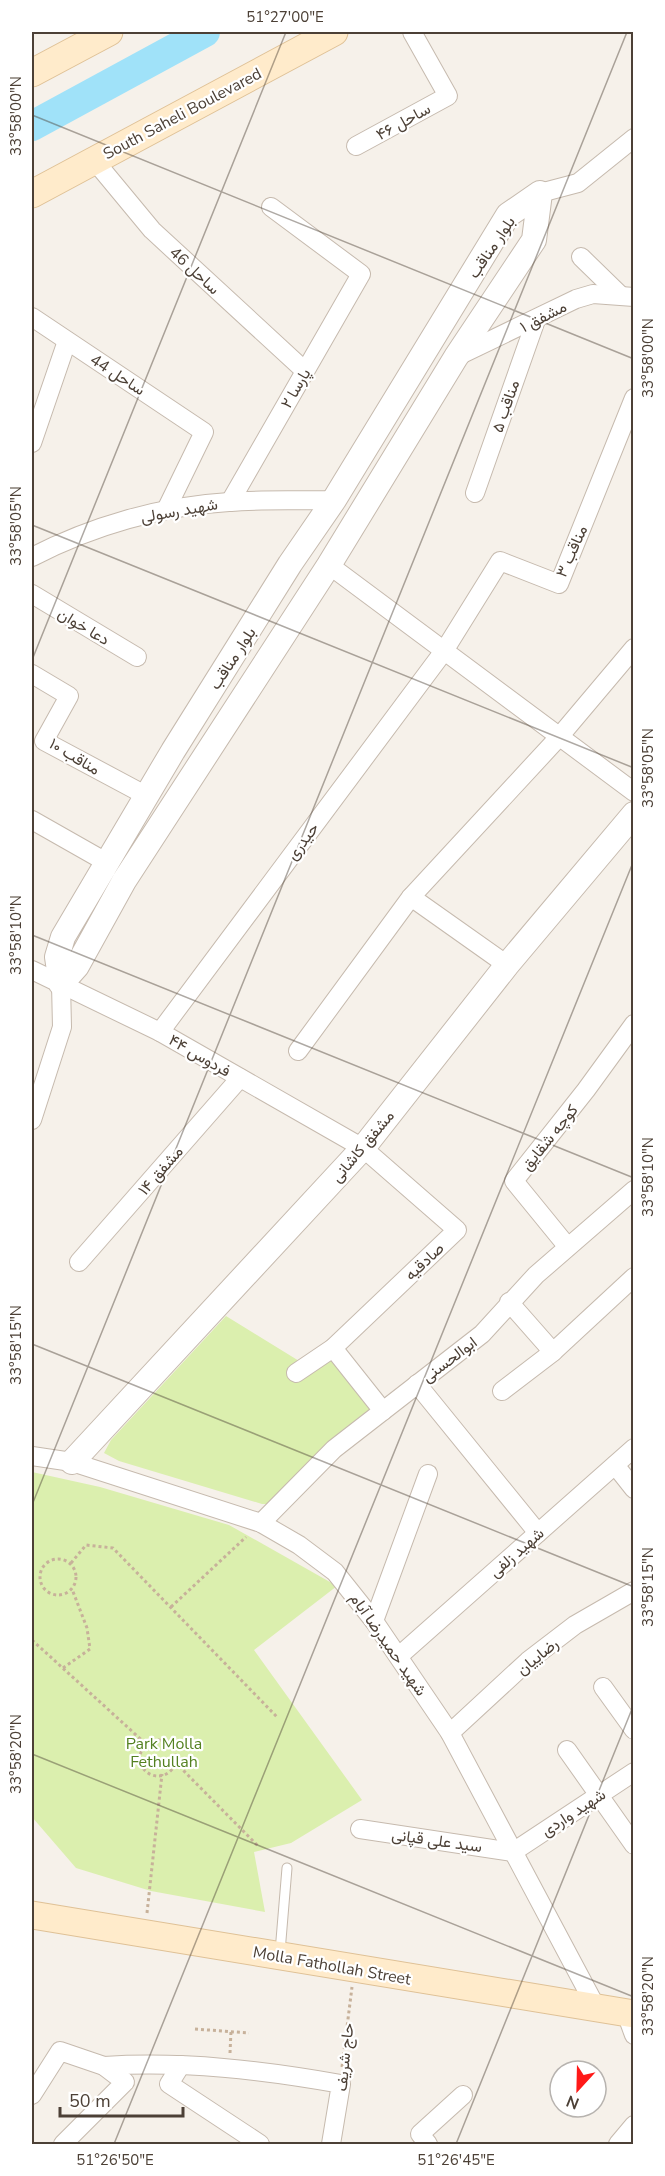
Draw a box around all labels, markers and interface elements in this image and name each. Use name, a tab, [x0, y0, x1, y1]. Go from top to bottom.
text: 51°27'00"E	[246, 7, 324, 27]
street label: South Saheli Boulevared	[99, 63, 266, 165]
text: 33°58'00"N	[6, 76, 26, 156]
street label: ساحل ۴۶	[372, 98, 435, 146]
street label: بلوار مناقب	[463, 212, 521, 283]
street label: ساحل 46	[164, 242, 224, 300]
street label: مشفق ۱	[516, 296, 571, 338]
text: 33°58'00"N	[638, 318, 658, 398]
street label: ساحل 44	[86, 349, 149, 401]
street label: پارسا ۲	[276, 365, 316, 412]
street label: مناقب ۵	[487, 377, 525, 435]
text: 33°58'05"N	[6, 486, 26, 566]
street label: شهید رسولی	[139, 493, 219, 529]
street label: مناقب ۳	[551, 522, 593, 581]
street label: دعا خوان	[54, 603, 113, 651]
street label: بلوار مناقب	[204, 623, 261, 694]
text: 33°58'05"N	[638, 728, 658, 808]
street label: مناقب ۱۰	[45, 733, 104, 781]
street label: حیدری	[281, 818, 324, 865]
text: 33°58'10"N	[6, 895, 26, 975]
street label: فردوس ۴۴	[164, 1029, 235, 1082]
street label: کوچه شقایق	[516, 1100, 583, 1175]
street label: مشفق کاشانی	[326, 1106, 400, 1187]
text: 33°58'10"N	[638, 1137, 658, 1217]
street label: مشفق ۱۴	[133, 1141, 188, 1200]
street label: صادقیه	[400, 1238, 449, 1286]
text: 33°58'15"N	[6, 1305, 26, 1385]
street label: ابوالحسنی	[417, 1332, 482, 1388]
street label: شهید زلفی	[484, 1523, 549, 1583]
text: 33°58'15"N	[638, 1547, 658, 1627]
street label: شهید حمیدرضا آبام	[344, 1589, 432, 1701]
street label: رضاییان	[512, 1633, 563, 1680]
text: 33°58'20"N	[6, 1714, 26, 1794]
park label: Park Molla Fethullah	[126, 1733, 202, 1773]
street label: شهید واردی	[537, 1784, 610, 1842]
street label: سید علی قپانی	[390, 1824, 484, 1858]
street label: Molla Fathollah Street	[251, 1941, 413, 1991]
text: 33°58'20"N	[638, 1956, 658, 2036]
street label: حاج شریف	[330, 2022, 360, 2092]
north arrow	[548, 2059, 608, 2119]
scale bar	[60, 2080, 183, 2118]
text: 50 m	[69, 2089, 111, 2113]
text: N	[563, 2090, 582, 2114]
text: 51°26'50"E	[76, 2150, 154, 2170]
text: 51°26'45"E	[417, 2150, 495, 2170]

